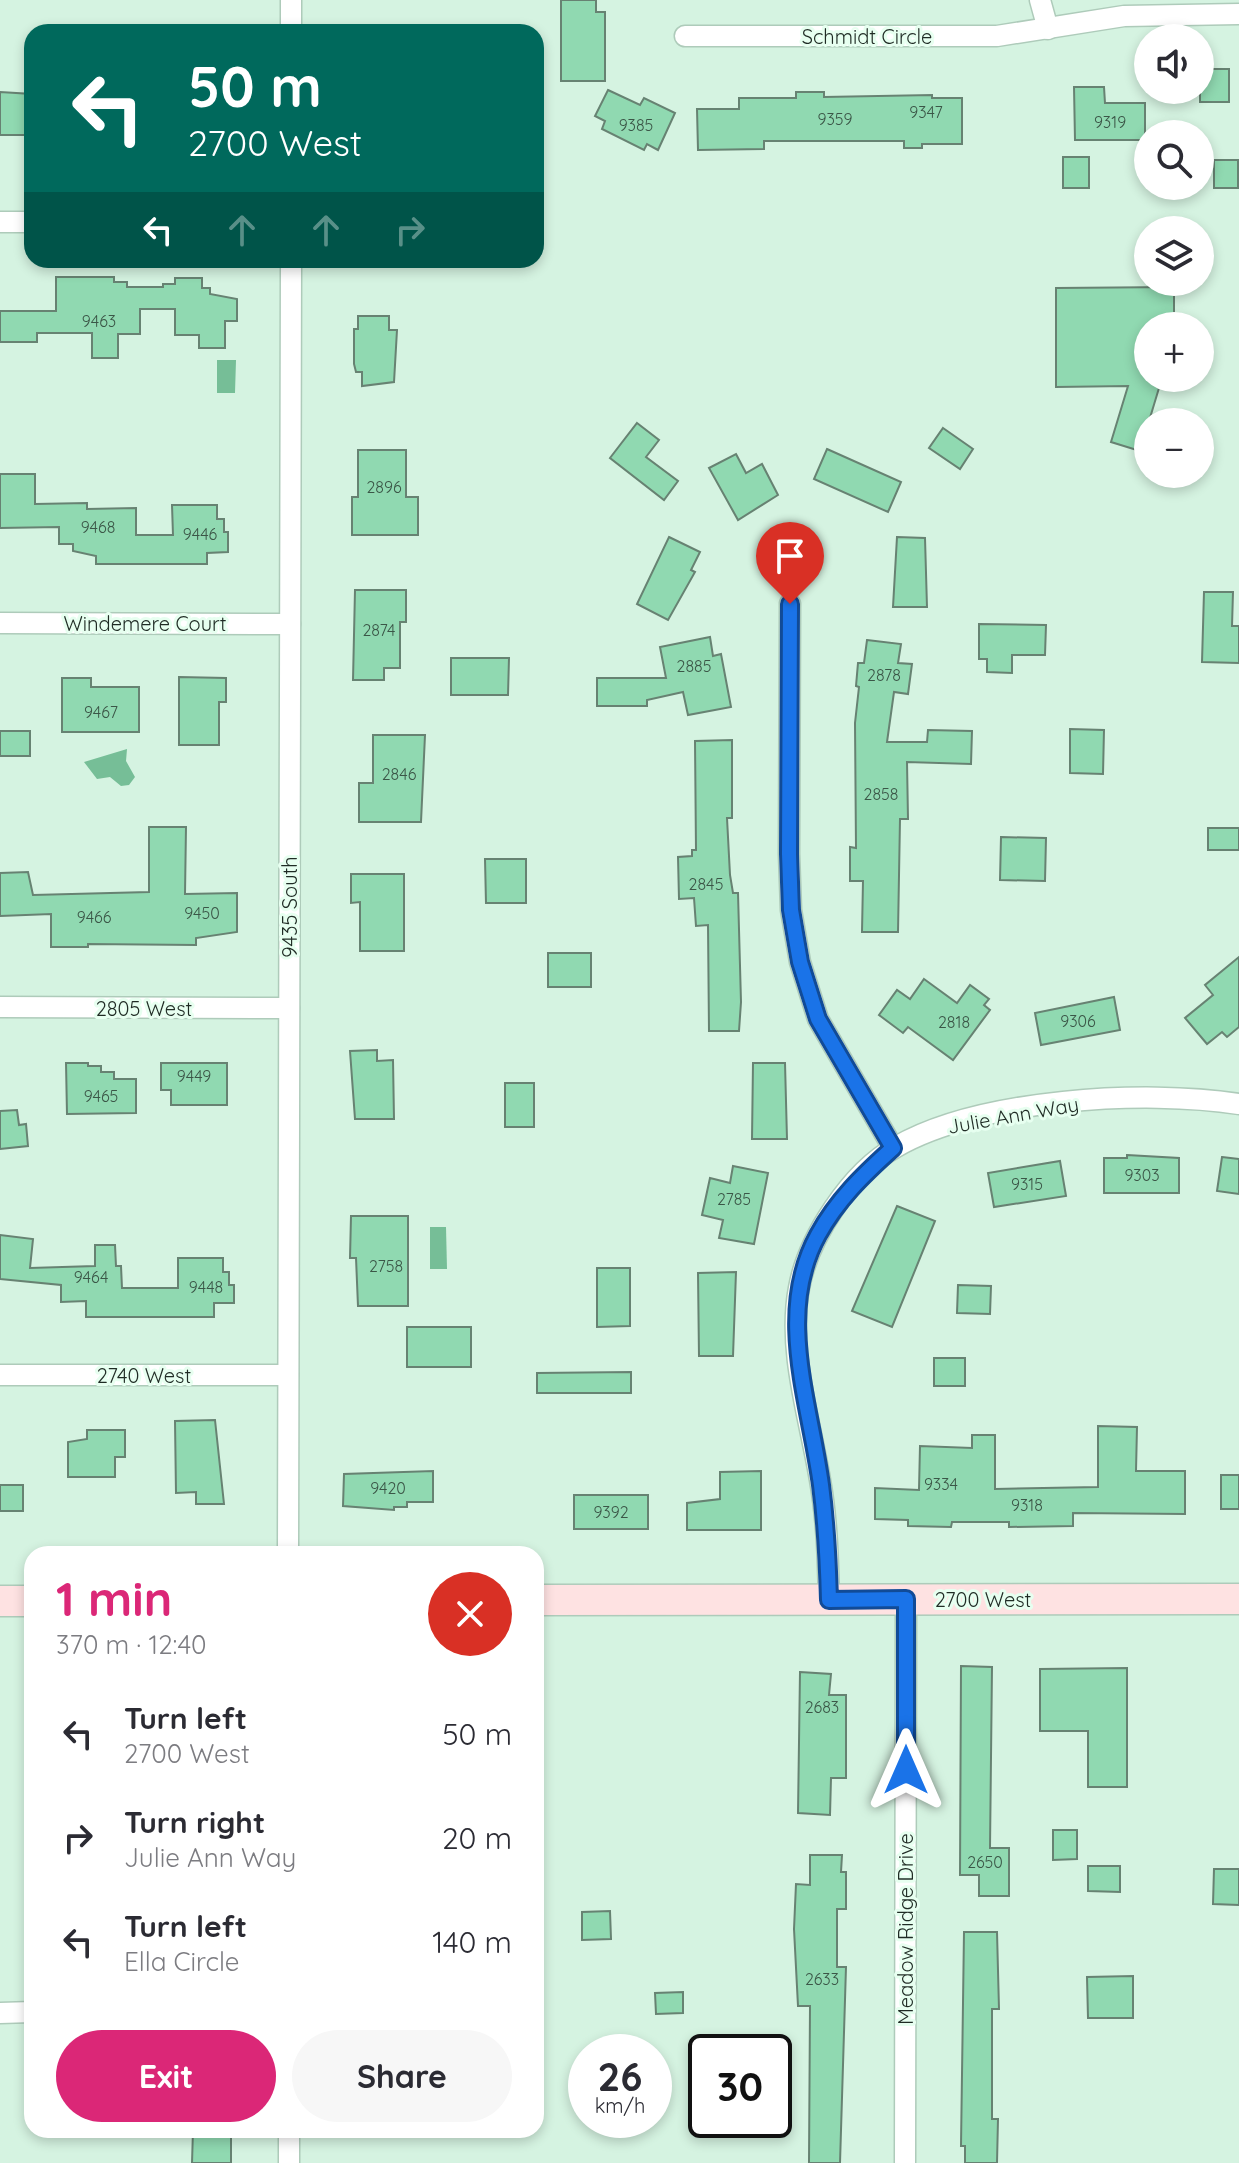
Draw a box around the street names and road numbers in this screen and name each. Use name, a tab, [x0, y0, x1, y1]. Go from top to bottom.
street label: Schmidt Circle	[802, 24, 932, 49]
street label: Windemere Court	[63, 611, 227, 636]
street label: 9435 South	[277, 856, 302, 958]
street label: 2805 West	[96, 996, 193, 1021]
street label: Julie Ann Way	[946, 1091, 1080, 1139]
street label: 2740 West	[97, 1363, 191, 1388]
street label: 2700 West	[935, 1587, 1032, 1612]
street label: Meadow Ridge Drive	[893, 1833, 918, 2025]

